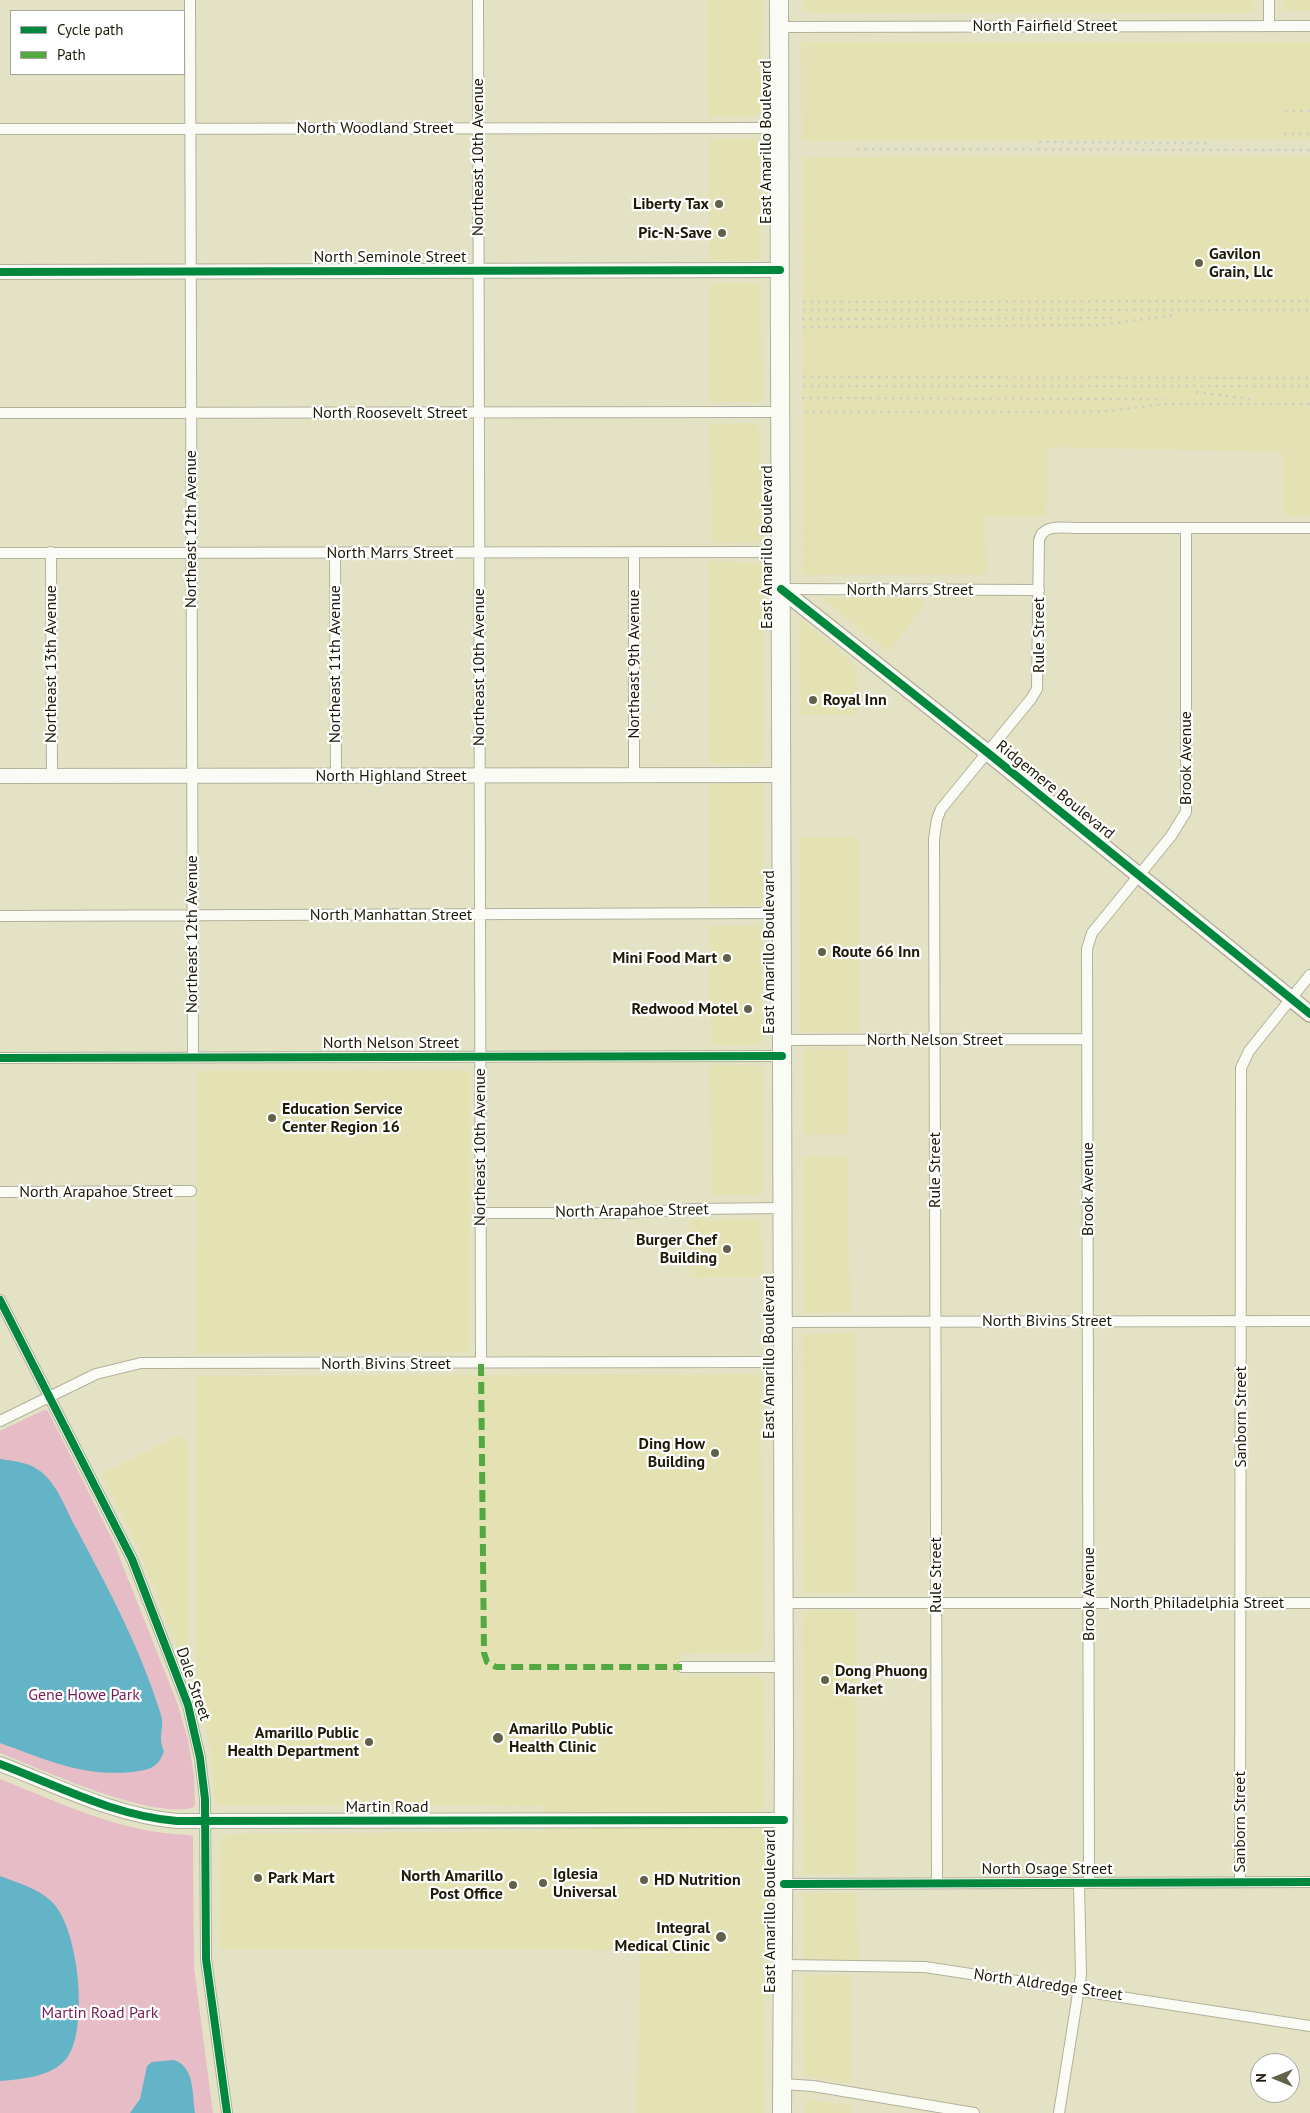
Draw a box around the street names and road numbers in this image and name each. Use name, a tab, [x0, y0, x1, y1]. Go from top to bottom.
street label: North Fairfield Street	[973, 16, 1117, 36]
street label: East Amarillo Boulevard	[756, 60, 776, 224]
street label: Northeast 10th Avenue	[468, 78, 488, 236]
street label: North Woodland Street	[296, 118, 454, 138]
street label: North Seminole Street	[314, 247, 466, 267]
street label: North Roosevelt Street	[312, 403, 468, 423]
street label: Northeast 12th Avenue	[181, 450, 201, 608]
street label: East Amarillo Boulevard	[757, 465, 777, 629]
street label: North Marrs Street	[326, 543, 454, 563]
street label: North Marrs Street	[846, 580, 974, 600]
street label: Northeast 13th Avenue	[41, 585, 61, 743]
street label: Northeast 11th Avenue	[325, 585, 345, 743]
street label: Northeast 10th Avenue	[469, 588, 489, 746]
street label: Northeast 9th Avenue	[624, 589, 644, 739]
street label: Rule Street	[1029, 597, 1049, 673]
street label: Brook Avenue	[1176, 711, 1196, 805]
street label: Ridgemere Boulevard	[992, 736, 1118, 844]
street label: North Highland Street	[315, 766, 467, 786]
street label: Northeast 12th Avenue	[182, 855, 202, 1013]
street label: East Amarillo Boulevard	[759, 870, 779, 1034]
street label: North Manhattan Street	[310, 905, 472, 925]
street label: North Nelson Street	[867, 1030, 1003, 1050]
street label: North Nelson Street	[323, 1033, 459, 1053]
street label: Northeast 10th Avenue	[470, 1068, 490, 1226]
street label: Rule Street	[925, 1132, 945, 1208]
street label: Brook Avenue	[1078, 1142, 1098, 1236]
street label: North Arapahoe Street	[19, 1182, 173, 1202]
street label: North Arapahoe Street	[555, 1200, 709, 1222]
street label: East Amarillo Boulevard	[759, 1275, 779, 1439]
street label: North Bivins Street	[982, 1311, 1112, 1331]
street label: North Bivins Street	[321, 1354, 451, 1374]
street label: Sanborn Street	[1231, 1366, 1251, 1468]
street label: Rule Street	[926, 1537, 946, 1613]
street label: Brook Avenue	[1079, 1547, 1099, 1641]
street label: North Philadelphia Street	[1110, 1593, 1284, 1613]
street label: Dale Street	[171, 1645, 215, 1723]
street label: Sanborn Street	[1230, 1771, 1250, 1873]
street label: Martin Road	[345, 1797, 429, 1817]
street label: East Amarillo Boulevard	[760, 1829, 780, 1993]
street label: North Osage Street	[981, 1859, 1113, 1879]
street label: North Aldredge Street	[972, 1965, 1124, 2005]

